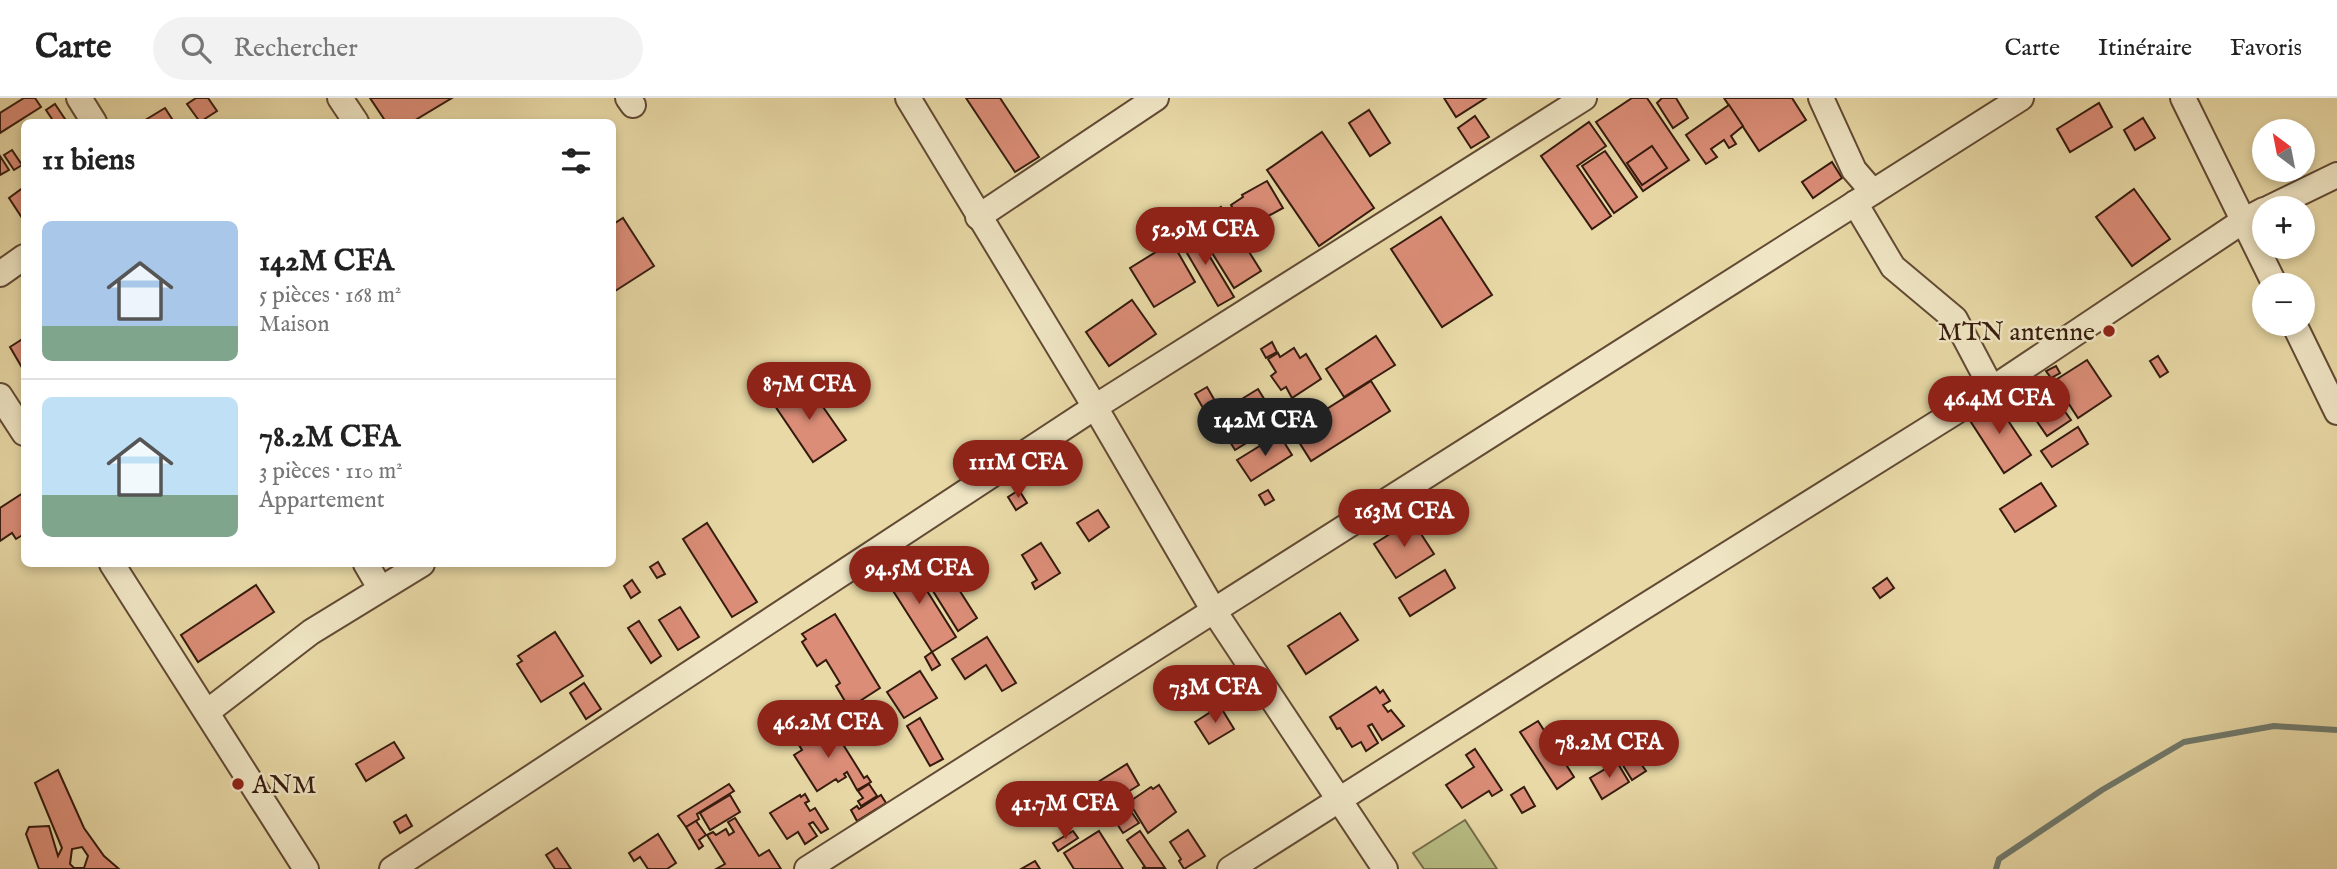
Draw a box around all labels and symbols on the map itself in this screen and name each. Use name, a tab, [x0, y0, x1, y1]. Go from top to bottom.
north arrow	[2252, 119, 2315, 182]
pin: 52.9M CFA	[1125, 208, 1285, 267]
place label: MTN antenne	[1938, 316, 2095, 349]
marker: MTN antenne	[2101, 323, 2117, 339]
pin: 87M CFA	[744, 362, 874, 422]
pin: 46.4M CFA	[1919, 376, 2079, 436]
pin: 142M CFA	[1193, 398, 1337, 458]
pin: 111M CFA	[946, 440, 1090, 500]
pin: 163M CFA	[1332, 490, 1476, 549]
pin: 94.5M CFA	[839, 546, 999, 606]
pin: 73M CFA	[1150, 666, 1280, 725]
pin: 46.2M CFA	[748, 700, 908, 760]
pin: 78.2M CFA	[1529, 720, 1689, 780]
place label: ANM	[251, 769, 317, 802]
marker: ANM	[230, 776, 246, 792]
pin: 41.7M CFA	[985, 782, 1145, 841]

